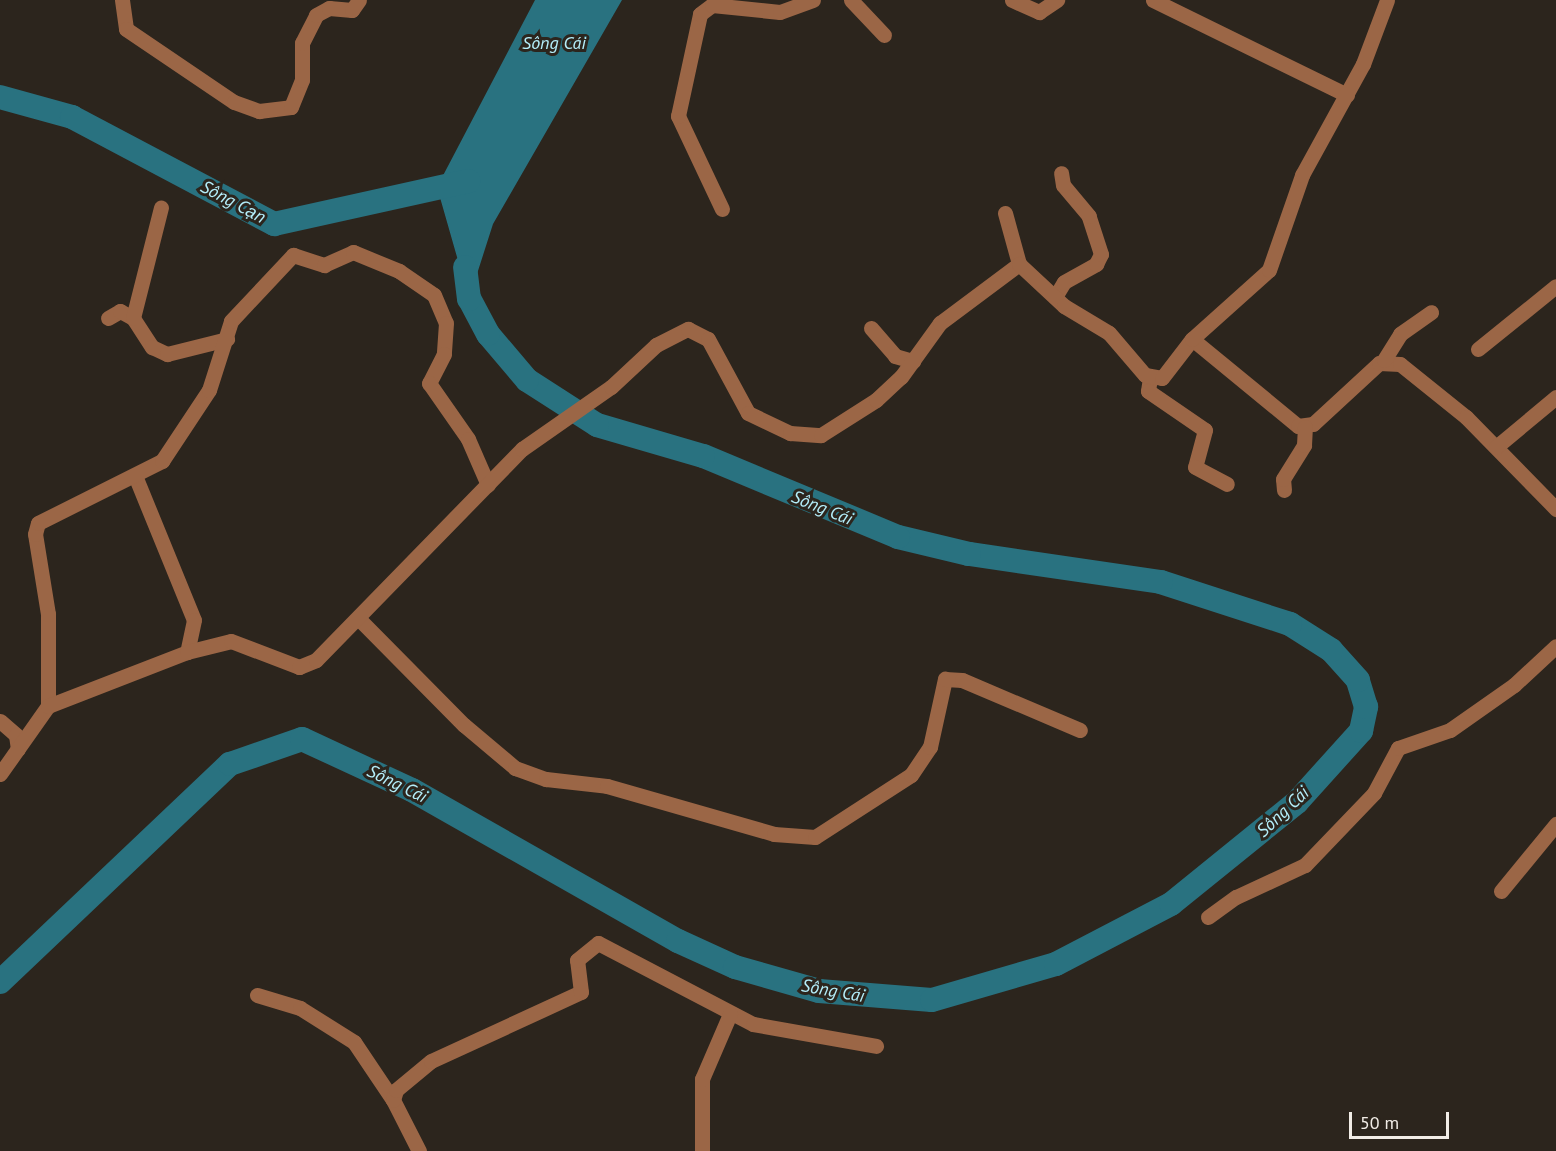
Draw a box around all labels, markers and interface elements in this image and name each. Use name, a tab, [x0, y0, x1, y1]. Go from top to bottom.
water label: Sông Cái	[522, 32, 586, 54]
water label: Sông Cạn	[197, 176, 269, 228]
water label: Sông Cái	[788, 486, 856, 530]
water label: Sông Cái	[364, 760, 430, 808]
water label: Sông Cái	[1252, 782, 1314, 842]
water label: Sông Cái	[800, 975, 866, 1007]
scale bar	[1352, 1100, 1452, 1138]
text: 50 m	[1360, 1111, 1399, 1134]

